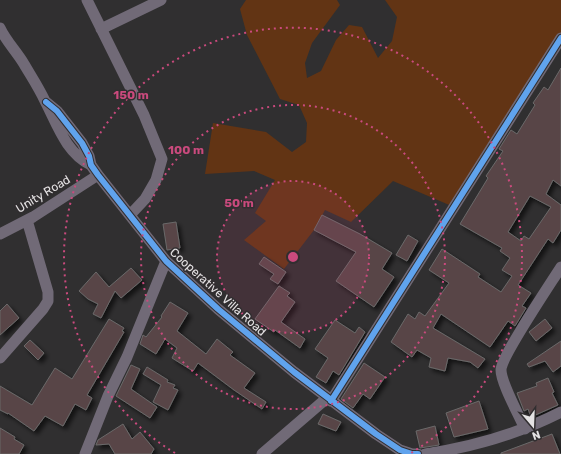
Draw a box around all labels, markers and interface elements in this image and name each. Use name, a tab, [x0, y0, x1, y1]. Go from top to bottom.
text: 150 m	[113, 88, 149, 102]
text: 100 m	[168, 143, 204, 157]
street label: Unity Road	[13, 172, 73, 216]
text: 50 m	[224, 196, 254, 210]
street label: Cooperative Villa Road	[167, 245, 269, 339]
centre of rings	[286, 250, 300, 264]
north arrow	[513, 406, 553, 446]
text: N	[530, 428, 542, 442]

